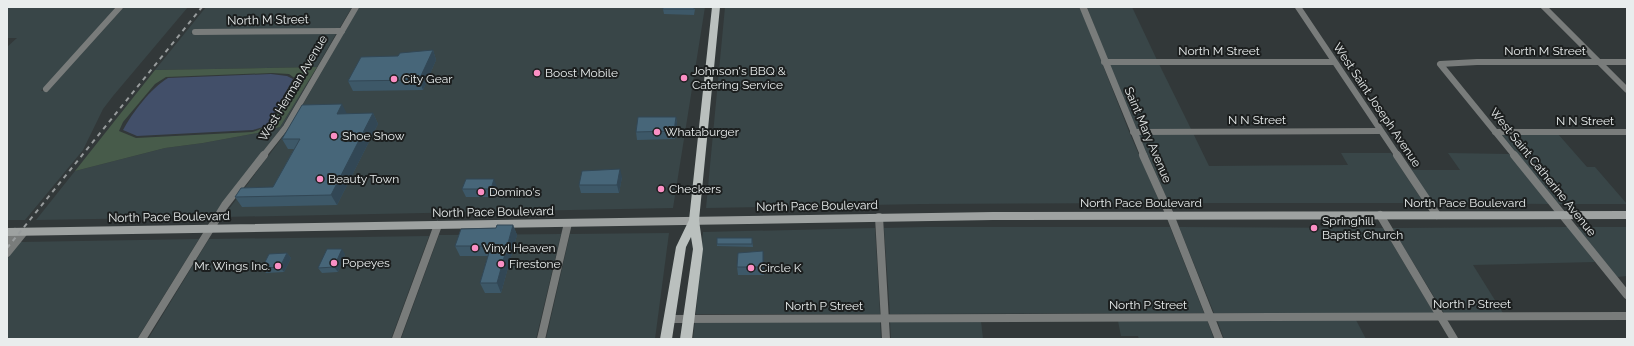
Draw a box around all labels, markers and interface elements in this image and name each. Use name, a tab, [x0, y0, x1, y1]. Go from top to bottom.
street label: North M Street	[227, 12, 309, 28]
street label: West Herman Avenue	[256, 33, 330, 143]
street label: West Saint Joseph Avenue	[1330, 40, 1424, 170]
street label: North M Street	[1178, 44, 1260, 58]
street label: North M Street	[1504, 44, 1586, 58]
place label: Johnson's BBQ & Catering Service	[692, 64, 786, 92]
place label: Boost Mobile	[545, 66, 618, 80]
marker: Boost Mobile	[532, 68, 542, 78]
place label: City Gear	[402, 72, 453, 86]
marker: Johnson's BBQ & Catering Service	[679, 73, 689, 83]
marker: City Gear	[389, 74, 399, 84]
street label: Saint Mary Avenue	[1122, 85, 1174, 185]
street label: West Saint Catherine Avenue	[1487, 105, 1599, 239]
street label: N N Street	[1228, 113, 1286, 127]
street label: N N Street	[1556, 114, 1614, 128]
place label: Whataburger	[665, 125, 740, 139]
marker: Whataburger	[652, 127, 662, 137]
place label: Shoe Show	[342, 129, 405, 143]
marker: Shoe Show	[329, 131, 339, 141]
place label: Beauty Town	[328, 172, 399, 186]
marker: Beauty Town	[315, 174, 325, 184]
place label: Checkers	[669, 182, 721, 196]
marker: Checkers	[656, 184, 666, 194]
place label: Domino's	[489, 185, 541, 199]
marker: Domino's	[476, 187, 486, 197]
street label: North Pace Boulevard	[1080, 196, 1202, 210]
street label: North Pace Boulevard	[1404, 196, 1526, 210]
street label: North Pace Boulevard	[756, 198, 878, 214]
street label: North Pace Boulevard	[432, 204, 554, 220]
street label: North Pace Boulevard	[108, 209, 230, 225]
place label: Springhill Baptist Church	[1322, 214, 1403, 242]
marker: Springhill Baptist Church	[1309, 223, 1319, 233]
place label: Vinyl Heaven	[483, 241, 555, 255]
marker: Vinyl Heaven	[470, 243, 480, 253]
place label: Popeyes	[342, 256, 390, 270]
place label: Firestone	[509, 257, 561, 271]
marker: Popeyes	[329, 258, 339, 268]
place label: Mr. Wings Inc.	[194, 259, 270, 273]
marker: Firestone	[496, 259, 506, 269]
marker: Mr. Wings Inc.	[273, 261, 283, 271]
place label: Circle K	[759, 261, 802, 275]
marker: Circle K	[746, 263, 756, 273]
street label: North P Street	[1433, 297, 1511, 311]
street label: North P Street	[1109, 298, 1187, 312]
street label: North P Street	[785, 299, 863, 313]

